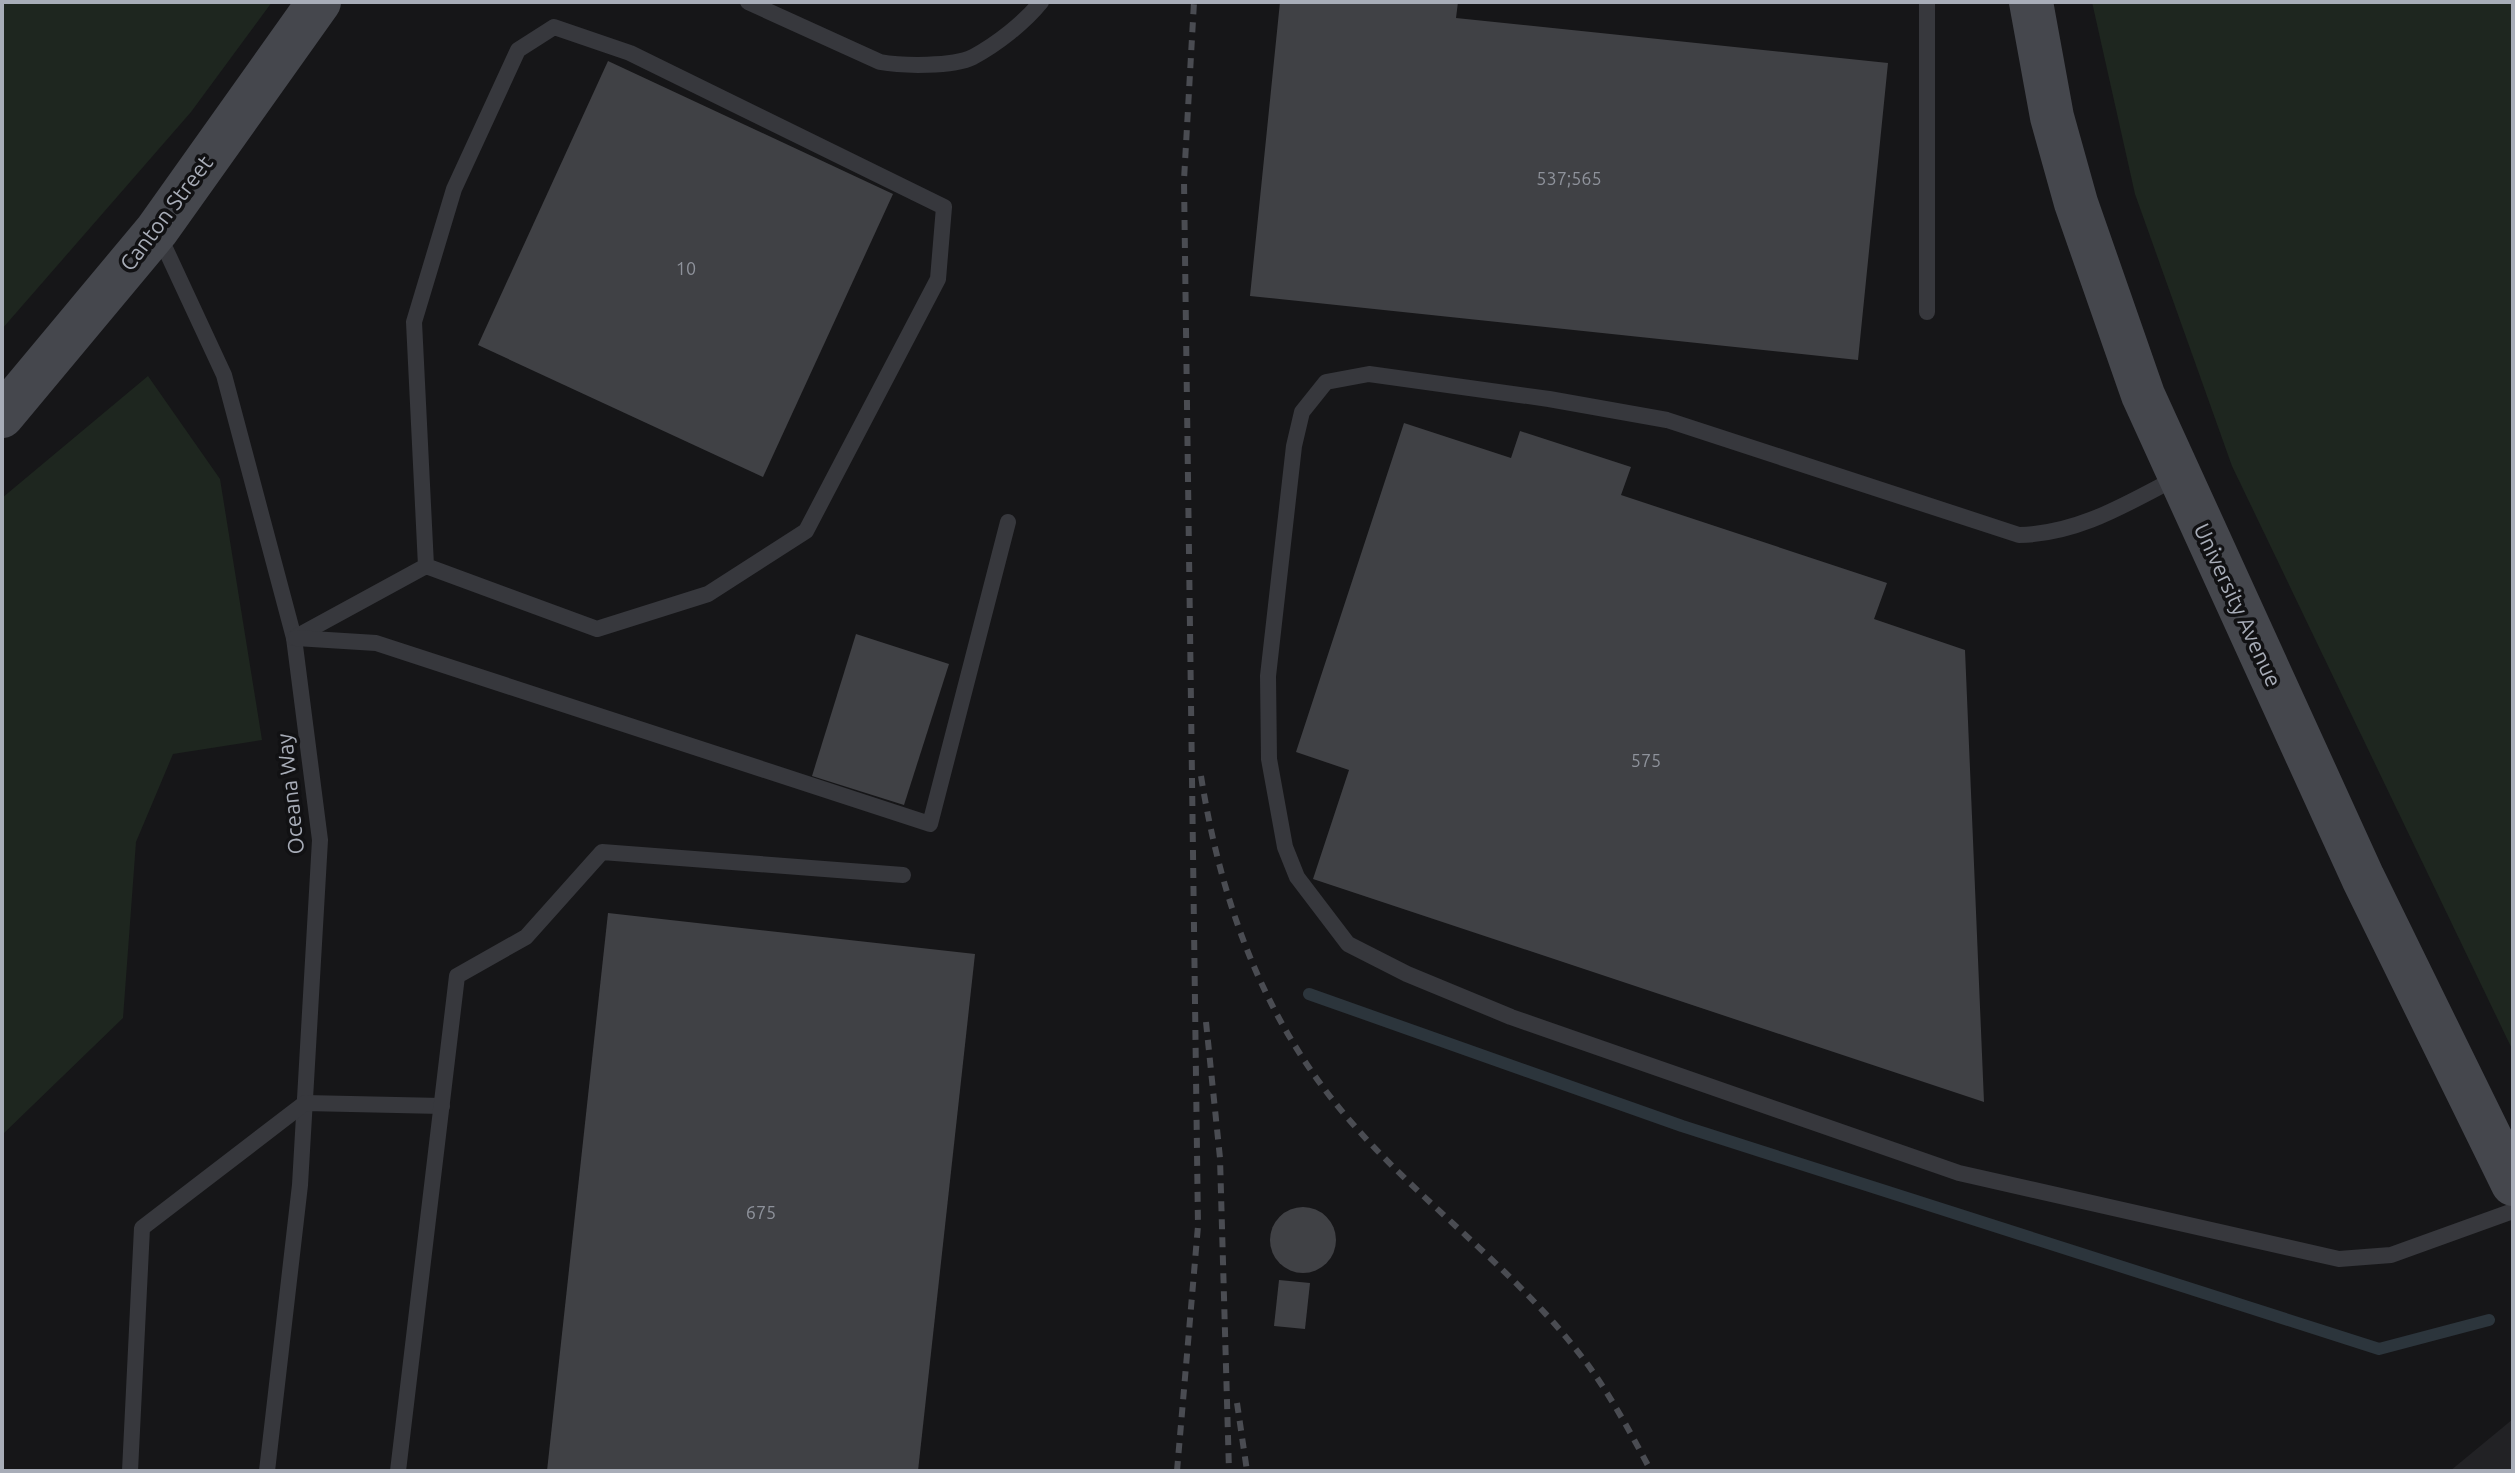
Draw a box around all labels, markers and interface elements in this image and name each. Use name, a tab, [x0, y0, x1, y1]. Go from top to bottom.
street label: Canton Street	[114, 150, 217, 275]
house number: 537;565	[1536, 168, 1602, 188]
house number: 10	[676, 258, 696, 278]
street label: University Avenue	[2190, 519, 2287, 690]
street label: Oceana Way	[271, 732, 308, 856]
house number: 575	[1631, 750, 1661, 770]
house number: 675	[746, 1202, 776, 1222]

